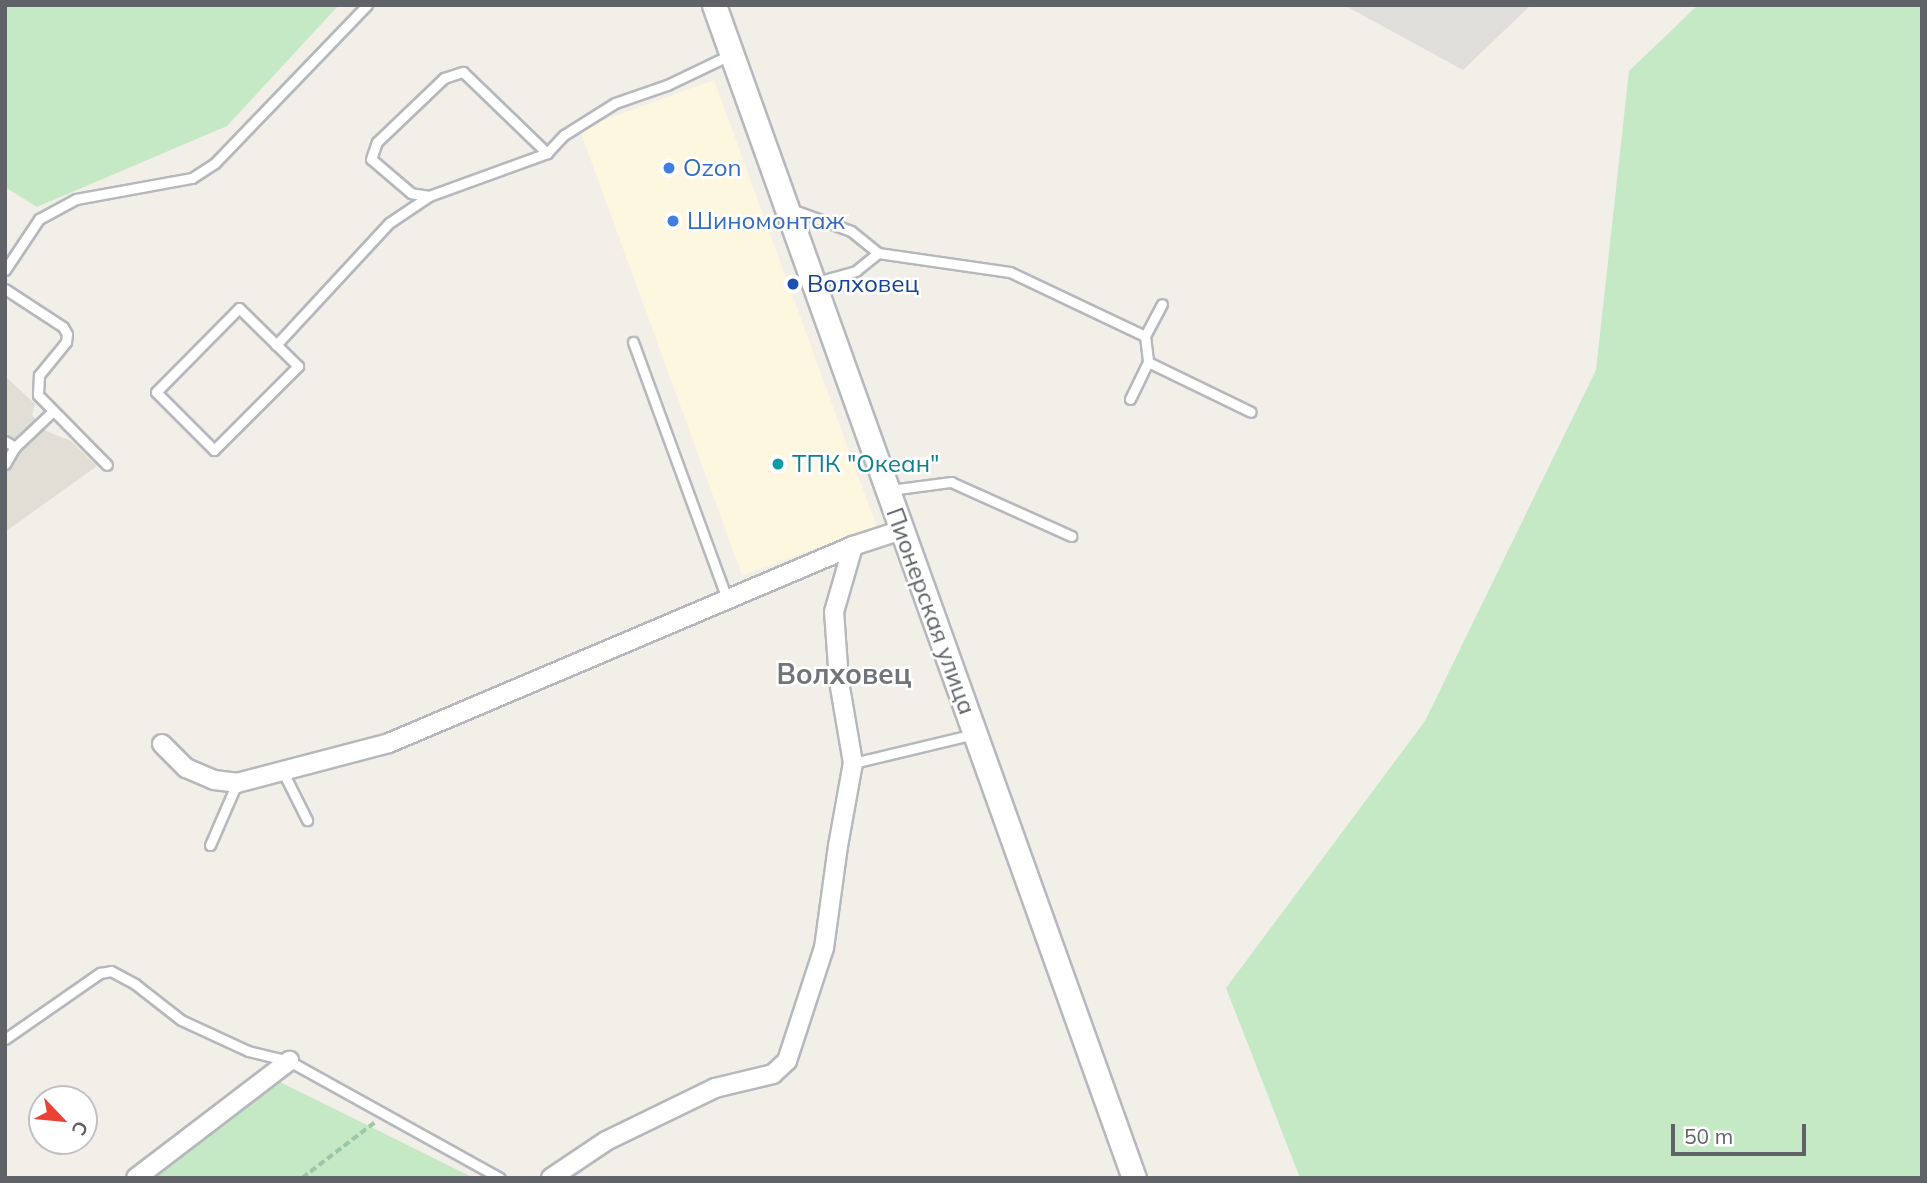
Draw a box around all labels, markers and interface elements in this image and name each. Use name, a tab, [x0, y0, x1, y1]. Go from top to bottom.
place label: Ozon	[683, 154, 742, 182]
marker: Ozon	[661, 160, 677, 176]
place label: Шиномонтаж	[687, 207, 845, 235]
marker: Шиномонтаж	[665, 213, 681, 229]
place label: Волховец	[807, 270, 919, 298]
marker: Волховец	[785, 276, 801, 292]
place label: ТПК "Океан"	[792, 450, 939, 478]
marker: ТПК "Океан"	[770, 456, 786, 472]
street label: Пионерская улица	[880, 504, 982, 718]
district label: Волховец	[776, 657, 912, 691]
north arrow	[28, 1085, 98, 1155]
scale bar	[1675, 1110, 1810, 1154]
text: С	[66, 1117, 94, 1139]
text: 50 m	[1684, 1123, 1733, 1149]

